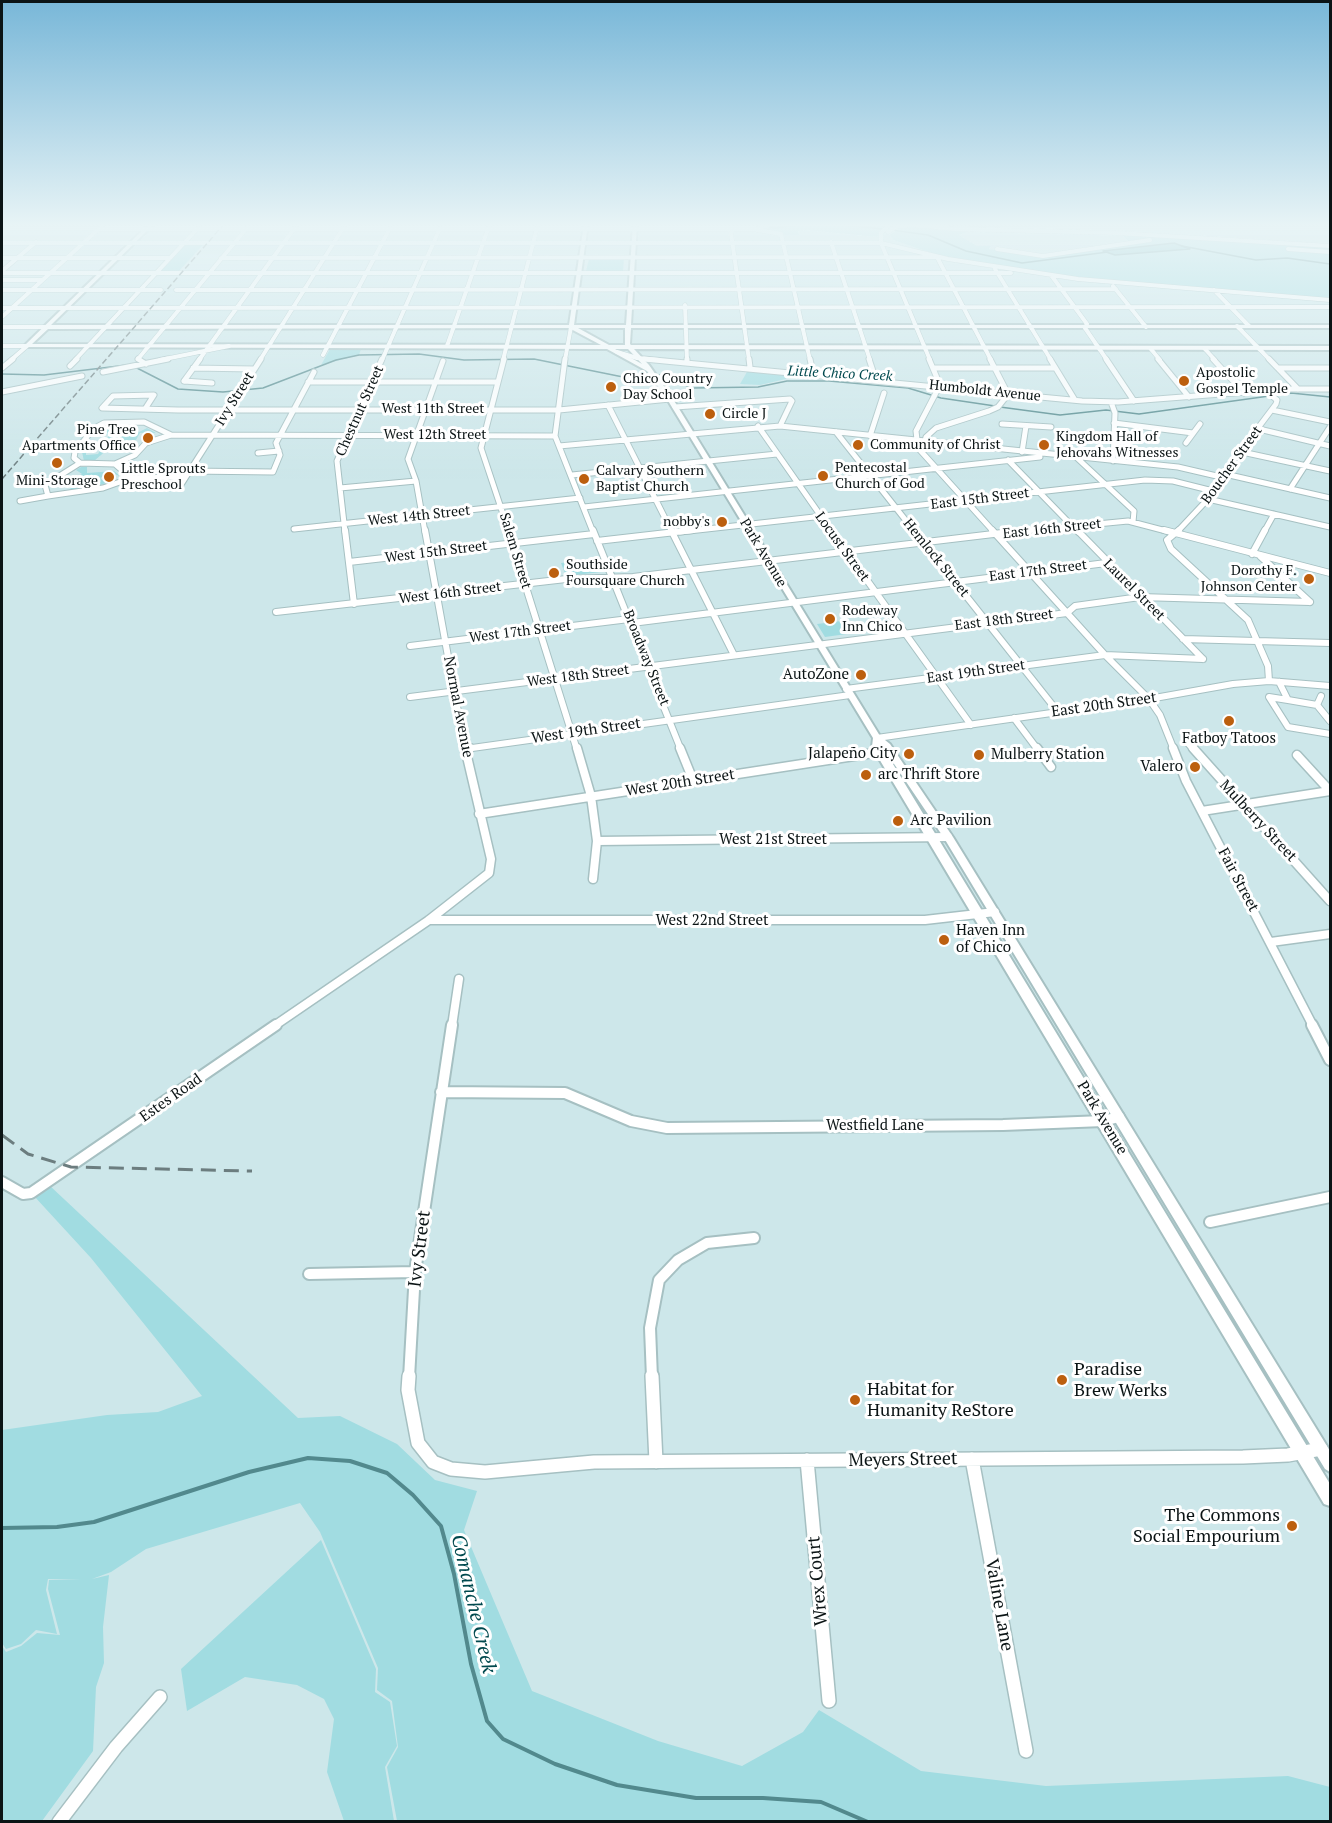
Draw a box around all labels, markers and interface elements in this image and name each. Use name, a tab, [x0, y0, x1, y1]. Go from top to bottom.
street label: Chestnut Street	[332, 363, 388, 459]
water label: Little Chico Creek	[787, 363, 893, 385]
place label: Apostolic Gospel Temple	[1196, 365, 1288, 398]
street label: Ivy Street	[212, 369, 258, 429]
place label: Chico Country Day School	[623, 371, 713, 404]
marker: Apostolic Gospel Temple	[1177, 374, 1191, 388]
street label: Humboldt Avenue	[928, 377, 1042, 405]
marker: Chico Country Day School	[604, 380, 618, 394]
street label: West 11th Street	[382, 401, 484, 417]
place label: Circle J	[722, 406, 767, 422]
marker: Circle J	[703, 407, 717, 421]
place label: Pine Tree Apartments Office	[22, 422, 136, 454]
street label: Boucher Street	[1198, 423, 1266, 507]
street label: West 12th Street	[384, 427, 486, 443]
place label: Kingdom Hall of Jehovahs Witnesses	[1056, 429, 1178, 461]
marker: Pine Tree Apartments Office	[141, 431, 155, 445]
place label: Community of Christ	[870, 437, 1001, 453]
marker: Community of Christ	[851, 438, 865, 452]
marker: Kingdom Hall of Jehovahs Witnesses	[1037, 438, 1051, 452]
marker: Mini-Storage	[50, 456, 64, 470]
place label: Pentecostal Church of God	[835, 460, 925, 492]
place label: Little Sprouts Preschool	[121, 461, 206, 494]
place label: Calvary Southern Baptist Church	[596, 463, 704, 496]
marker: Pentecostal Church of God	[816, 469, 830, 483]
marker: Little Sprouts Preschool	[102, 470, 116, 484]
marker: Calvary Southern Baptist Church	[577, 472, 591, 486]
place label: Mini-Storage	[16, 473, 98, 489]
street label: East 15th Street	[930, 485, 1030, 513]
street label: West 14th Street	[367, 502, 471, 530]
street label: Locust Street	[811, 509, 873, 585]
street label: Salem Street	[495, 511, 535, 591]
place label: nobby's	[663, 514, 710, 530]
marker: nobby's	[715, 515, 729, 529]
street label: Hemlock Street	[899, 515, 973, 601]
street label: East 16th Street	[1002, 515, 1102, 543]
street label: Park Avenue	[736, 516, 790, 590]
street label: West 15th Street	[384, 537, 488, 567]
street label: Laurel Street	[1100, 556, 1168, 624]
place label: Southside Foursquare Church	[566, 557, 685, 590]
street label: East 17th Street	[988, 557, 1088, 585]
place label: Dorothy F. Johnson Center	[1201, 563, 1297, 596]
marker: Southside Foursquare Church	[547, 566, 561, 580]
marker: Dorothy F. Johnson Center	[1302, 572, 1316, 586]
street label: West 16th Street	[398, 578, 502, 608]
place label: Rodeway Inn Chico	[842, 603, 902, 636]
street label: East 18th Street	[954, 606, 1054, 634]
street label: Broadway Street	[619, 608, 673, 708]
marker: Rodeway Inn Chico	[823, 612, 837, 626]
street label: West 17th Street	[468, 617, 572, 647]
street label: Normal Avenue	[439, 655, 477, 759]
street label: East 19th Street	[926, 657, 1026, 687]
street label: West 18th Street	[526, 661, 630, 691]
place label: AutoZone	[783, 666, 849, 684]
marker: AutoZone	[854, 668, 868, 682]
street label: East 20th Street	[1050, 689, 1158, 721]
street label: West 19th Street	[530, 714, 642, 748]
marker: Fatboy Tatoos	[1222, 714, 1236, 728]
place label: Fatboy Tatoos	[1182, 730, 1276, 748]
place label: Jalapeño City	[808, 745, 897, 763]
place label: Mulberry Station	[991, 746, 1104, 764]
marker: Jalapeño City	[902, 747, 916, 761]
marker: Mulberry Station	[972, 748, 986, 762]
place label: Valero	[1140, 758, 1183, 776]
marker: Valero	[1188, 760, 1202, 774]
street label: West 20th Street	[624, 765, 736, 801]
place label: arc Thrift Store	[878, 766, 980, 784]
marker: arc Thrift Store	[859, 768, 873, 782]
street label: Mulberry Street	[1216, 777, 1300, 865]
place label: Arc Pavilion	[910, 812, 991, 830]
marker: Arc Pavilion	[891, 814, 905, 828]
street label: West 21st Street	[719, 831, 827, 849]
street label: Fair Street	[1214, 845, 1262, 915]
street label: West 22nd Street	[655, 912, 769, 930]
place label: Haven Inn of Chico	[956, 922, 1025, 957]
marker: Haven Inn of Chico	[937, 933, 951, 947]
street label: Estes Road	[136, 1070, 206, 1126]
street label: Park Avenue	[1073, 1078, 1131, 1158]
street label: Westfield Lane	[826, 1117, 924, 1135]
street label: Ivy Street	[405, 1209, 435, 1289]
place label: Paradise Brew Werks	[1074, 1359, 1167, 1402]
marker: Paradise Brew Werks	[1055, 1373, 1069, 1387]
place label: Habitat for Humanity ReStore	[867, 1379, 1014, 1422]
marker: Habitat for Humanity ReStore	[848, 1393, 862, 1407]
street label: Meyers Street	[848, 1448, 958, 1472]
place label: The Commons Social Empourium	[1133, 1505, 1280, 1547]
marker: The Commons Social Empourium	[1285, 1519, 1299, 1533]
water label: Comanche Creek	[445, 1532, 501, 1676]
street label: Wrex Court	[803, 1535, 833, 1627]
street label: Valine Lane	[980, 1557, 1018, 1653]

